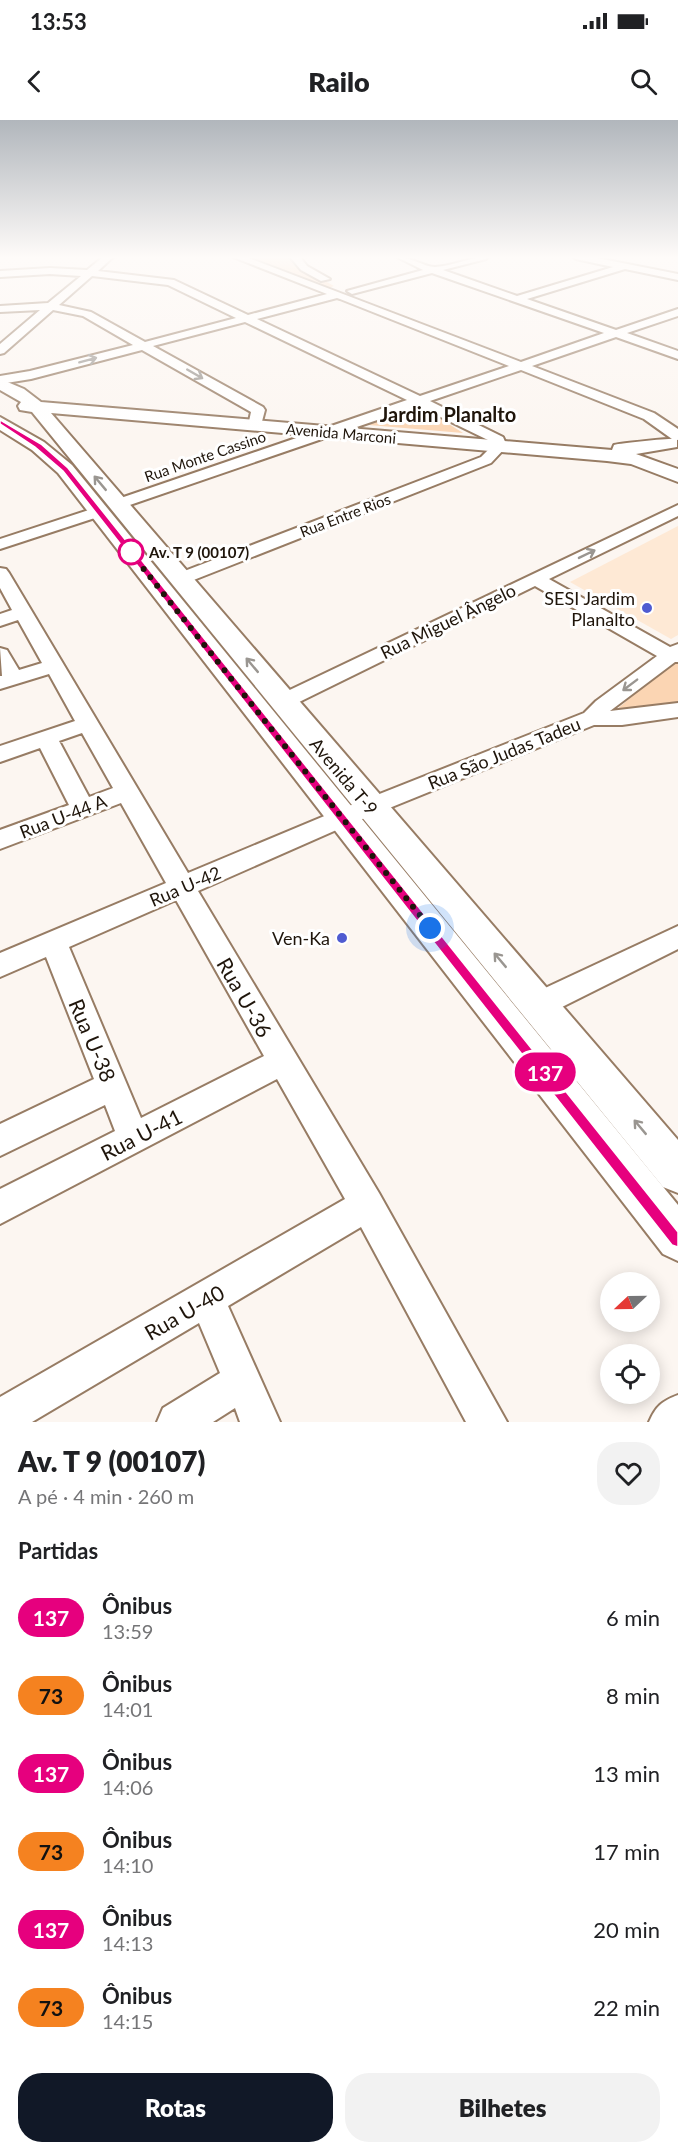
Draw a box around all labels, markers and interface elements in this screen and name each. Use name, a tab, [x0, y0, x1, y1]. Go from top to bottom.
text: 13:53	[30, 8, 87, 35]
icon: back	[18, 65, 51, 98]
text: Railo	[308, 65, 370, 98]
icon: search	[627, 65, 660, 98]
one-way arrow	[78, 353, 97, 365]
one-way arrow	[186, 368, 203, 380]
district label: Jardim Planalto	[380, 402, 516, 426]
street label: Avenida Marconi	[285, 419, 397, 447]
street label: Rua Monte Cassino	[142, 427, 268, 485]
one-way arrow	[94, 475, 107, 491]
street label: Rua Entre Rios	[297, 489, 393, 541]
marker: Av. T 9 (00107)	[118, 539, 144, 565]
place label: Av. T 9 (00107)	[148, 543, 249, 561]
one-way arrow	[578, 547, 596, 559]
street label: Rua Miguel Ângelo	[377, 579, 519, 663]
place label: SESI Jardim Planalto	[544, 587, 635, 630]
marker: SESI Jardim Planalto	[640, 601, 654, 615]
one-way arrow	[245, 658, 259, 673]
one-way arrow	[622, 679, 638, 692]
street label: Rua São Judas Tadeu	[424, 712, 584, 794]
street label: Avenida T-9	[305, 733, 383, 819]
street label: Rua U-44 A	[16, 789, 110, 843]
street label: Rua U-42	[146, 861, 224, 911]
your location	[415, 913, 445, 943]
place label: Ven-Ka	[272, 927, 330, 949]
marker: Ven-Ka	[335, 931, 349, 945]
street label: Rua U-36	[212, 953, 278, 1041]
one-way arrow	[493, 953, 507, 968]
street label: Rua U-38	[64, 995, 122, 1085]
line badge: 137	[510, 1052, 580, 1092]
text: 137	[527, 1060, 563, 1085]
street label: Rua U-41	[96, 1103, 186, 1165]
one-way arrow	[634, 1119, 647, 1135]
north arrow	[600, 1272, 660, 1332]
map controls	[600, 1272, 660, 1404]
street label: Rua U-40	[140, 1279, 228, 1345]
button: locate	[600, 1344, 660, 1404]
button: heart	[597, 1442, 660, 1505]
text: Av. T 9 (00107)	[18, 1444, 205, 1478]
text: A pé · 4 min · 260 m	[18, 1484, 194, 1508]
text: Partidas	[18, 1537, 98, 1564]
text: Ônibus	[102, 1592, 172, 1619]
text: 6 min	[606, 1604, 660, 1631]
text: 137	[33, 1605, 69, 1630]
text: 13:59	[102, 1619, 153, 1643]
text: Ônibus	[102, 1670, 172, 1697]
text: 8 min	[606, 1682, 660, 1709]
text: 73	[39, 1683, 63, 1708]
text: 14:01	[102, 1697, 153, 1721]
text: Ônibus	[102, 1748, 172, 1775]
text: 13 min	[593, 1760, 660, 1787]
text: 137	[33, 1761, 69, 1786]
text: 14:06	[102, 1775, 153, 1799]
text: Ônibus	[102, 1826, 172, 1853]
text: 17 min	[593, 1838, 660, 1865]
text: 73	[39, 1839, 63, 1864]
text: 14:10	[102, 1853, 153, 1877]
text: Ônibus	[102, 1904, 172, 1931]
text: 20 min	[593, 1916, 660, 1943]
text: 137	[33, 1917, 69, 1942]
text: 14:13	[102, 1931, 153, 1955]
text: Ônibus	[102, 1982, 172, 2009]
text: 22 min	[593, 1994, 660, 2021]
text: 73	[39, 1995, 63, 2020]
text: 14:15	[102, 2009, 153, 2033]
button: Rotas	[18, 2073, 333, 2142]
button: Bilhetes	[345, 2073, 660, 2142]

